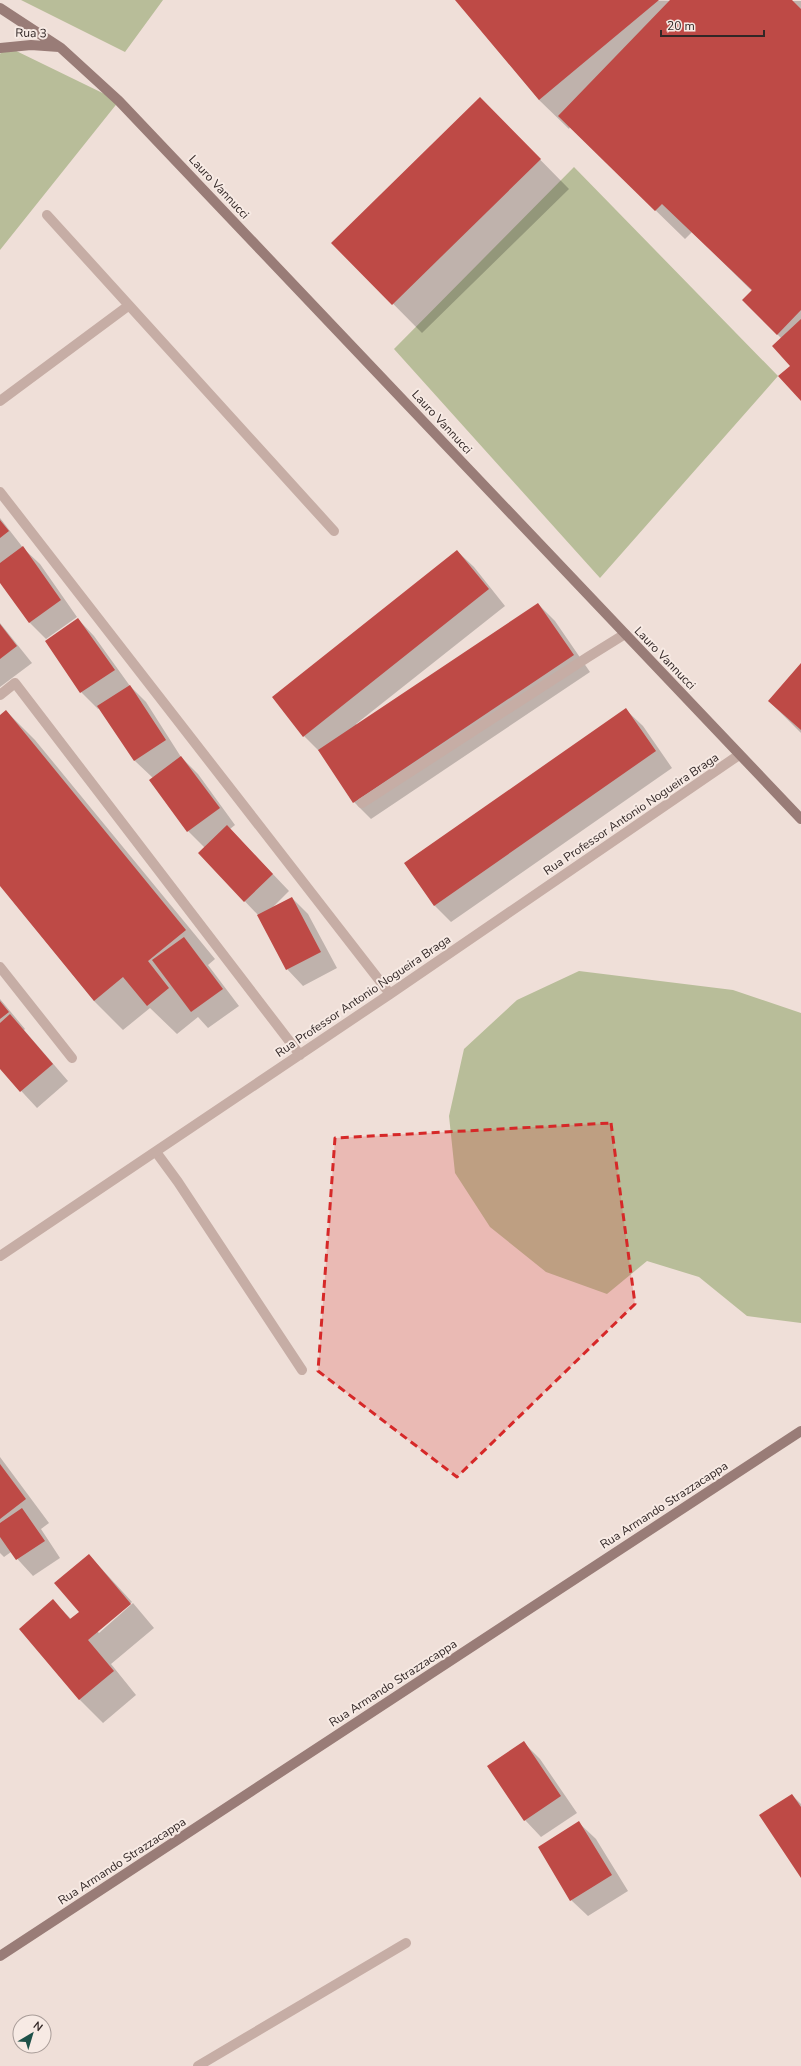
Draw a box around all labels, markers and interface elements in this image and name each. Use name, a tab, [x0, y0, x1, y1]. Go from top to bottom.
scale bar	[661, 12, 764, 38]
text: 20 m	[667, 18, 695, 34]
street label: Rua 3	[15, 25, 47, 41]
street label: Lauro Vannucci	[185, 152, 253, 222]
street label: Lauro Vannucci	[408, 387, 476, 457]
street label: Lauro Vannucci	[631, 623, 699, 693]
street label: Rua Professor Antonio Nogueira Braga	[540, 749, 722, 879]
street label: Rua Professor Antonio Nogueira Braga	[272, 931, 454, 1061]
street label: Rua Armando Strazzacappa	[597, 1458, 731, 1552]
street label: Rua Armando Strazzacappa	[326, 1636, 460, 1730]
street label: Rua Armando Strazzacappa	[55, 1814, 189, 1908]
north arrow	[12, 2014, 52, 2054]
text: N	[30, 2018, 46, 2035]

